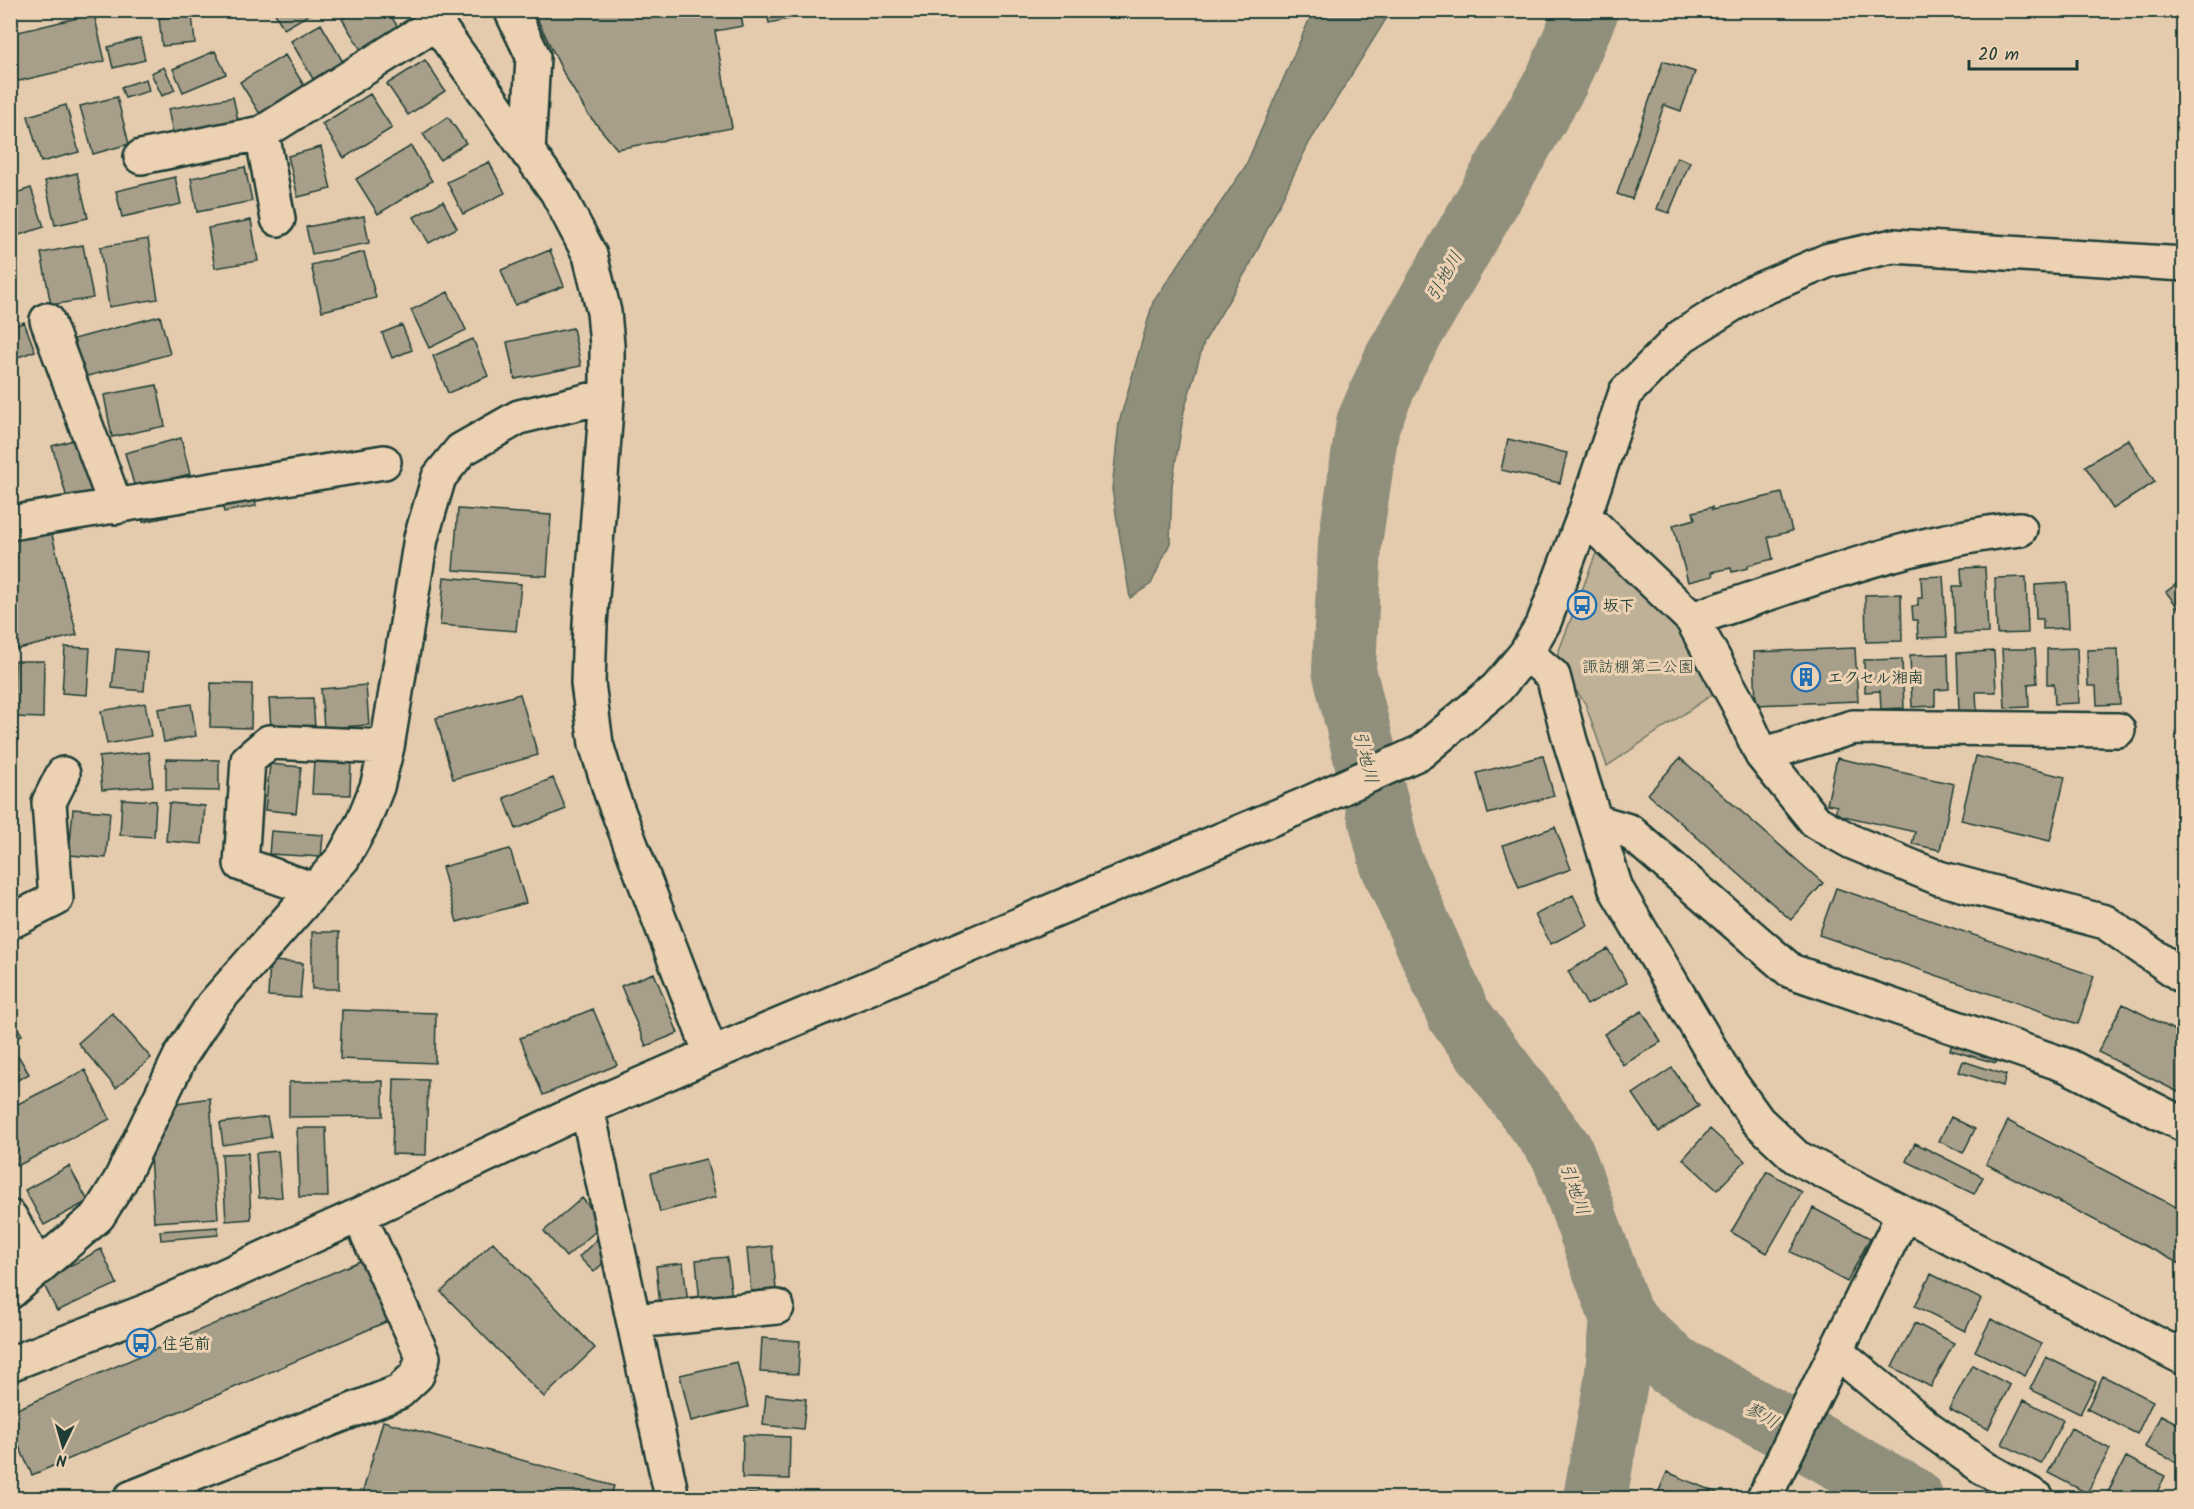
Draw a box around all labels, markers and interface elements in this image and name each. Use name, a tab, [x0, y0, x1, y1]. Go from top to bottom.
scale bar	[1969, 33, 2077, 71]
text: 20 m	[1978, 41, 2019, 70]
water label: 引地川	[1419, 246, 1471, 307]
bus stop icon: 坂下	[1566, 589, 1598, 621]
place label: 坂下	[1603, 594, 1635, 619]
park label: 諏訪棚第二公園	[1582, 655, 1694, 680]
building icon: エクセル湘南	[1790, 661, 1822, 693]
place label: エクセル湘南	[1827, 666, 1924, 691]
water label: 引地川	[1344, 728, 1385, 787]
water label: 引地川	[1551, 1159, 1596, 1220]
bus stop icon: 住宅前	[125, 1327, 157, 1359]
place label: 住宅前	[162, 1332, 210, 1357]
water label: 蓼川	[1738, 1395, 1784, 1438]
north arrow	[33, 1416, 93, 1476]
text: N	[56, 1447, 68, 1472]

